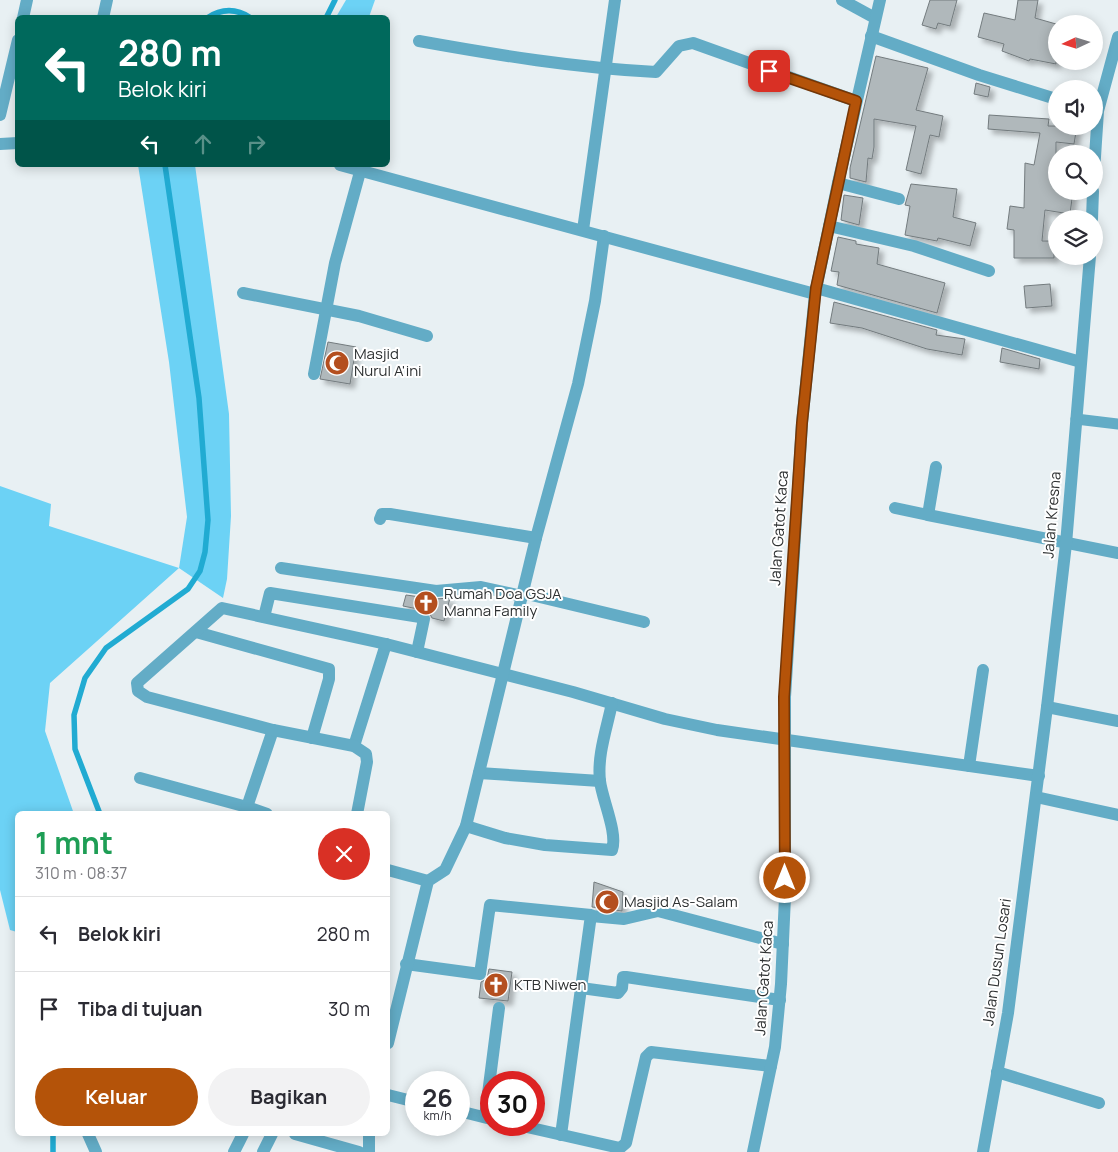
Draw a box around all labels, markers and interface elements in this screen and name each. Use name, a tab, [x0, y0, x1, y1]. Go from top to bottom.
north arrow	[1048, 15, 1102, 70]
map controls	[1048, 15, 1103, 265]
text: 280 m	[118, 29, 222, 77]
icon: left	[35, 35, 100, 100]
pin	[748, 50, 790, 92]
icon: arrive	[755, 57, 783, 85]
text: Belok kiri	[118, 74, 207, 104]
button: sound	[1048, 80, 1103, 135]
icon: left	[136, 130, 164, 158]
icon: ahead	[189, 130, 217, 158]
icon: right	[242, 130, 270, 158]
button: search	[1048, 145, 1103, 200]
button: layers	[1048, 210, 1103, 265]
place label: Masjid Nurul A'ini	[354, 343, 422, 381]
mosque icon: Masjid Nurul A'ini	[324, 350, 350, 376]
street label: Jalan Gatot Kaca	[764, 470, 793, 586]
street label: Jalan Kresna	[1037, 471, 1066, 559]
place label: Rumah Doa GSJA Manna Family	[444, 583, 562, 621]
church icon: Rumah Doa GSJA Manna Family	[413, 590, 439, 616]
text: 1 mnt	[35, 822, 113, 863]
button: close	[318, 828, 370, 880]
position arrow	[758, 851, 810, 903]
text: 310 m · 08:37	[35, 862, 127, 884]
mosque icon: Masjid As-Salam	[594, 889, 620, 915]
place label: Masjid As-Salam	[624, 891, 738, 912]
street label: Jalan Dusun Losari	[977, 897, 1016, 1027]
icon: left	[35, 920, 63, 948]
street label: Jalan Gatot Kaca	[749, 920, 778, 1036]
text: Belok kiri	[78, 921, 161, 947]
text: 280 m	[317, 921, 370, 947]
church icon: KTB Niwen	[483, 972, 509, 998]
place label: KTB Niwen	[514, 974, 587, 995]
icon: arrive	[35, 995, 63, 1023]
text: Tiba di tujuan	[78, 996, 202, 1022]
text: 30 m	[328, 996, 370, 1022]
button: Keluar	[35, 1068, 198, 1126]
button: Bagikan	[208, 1068, 370, 1126]
speed limit sign: 30	[480, 1071, 545, 1136]
text: 26	[422, 1080, 453, 1115]
text: km/h	[424, 1107, 451, 1124]

